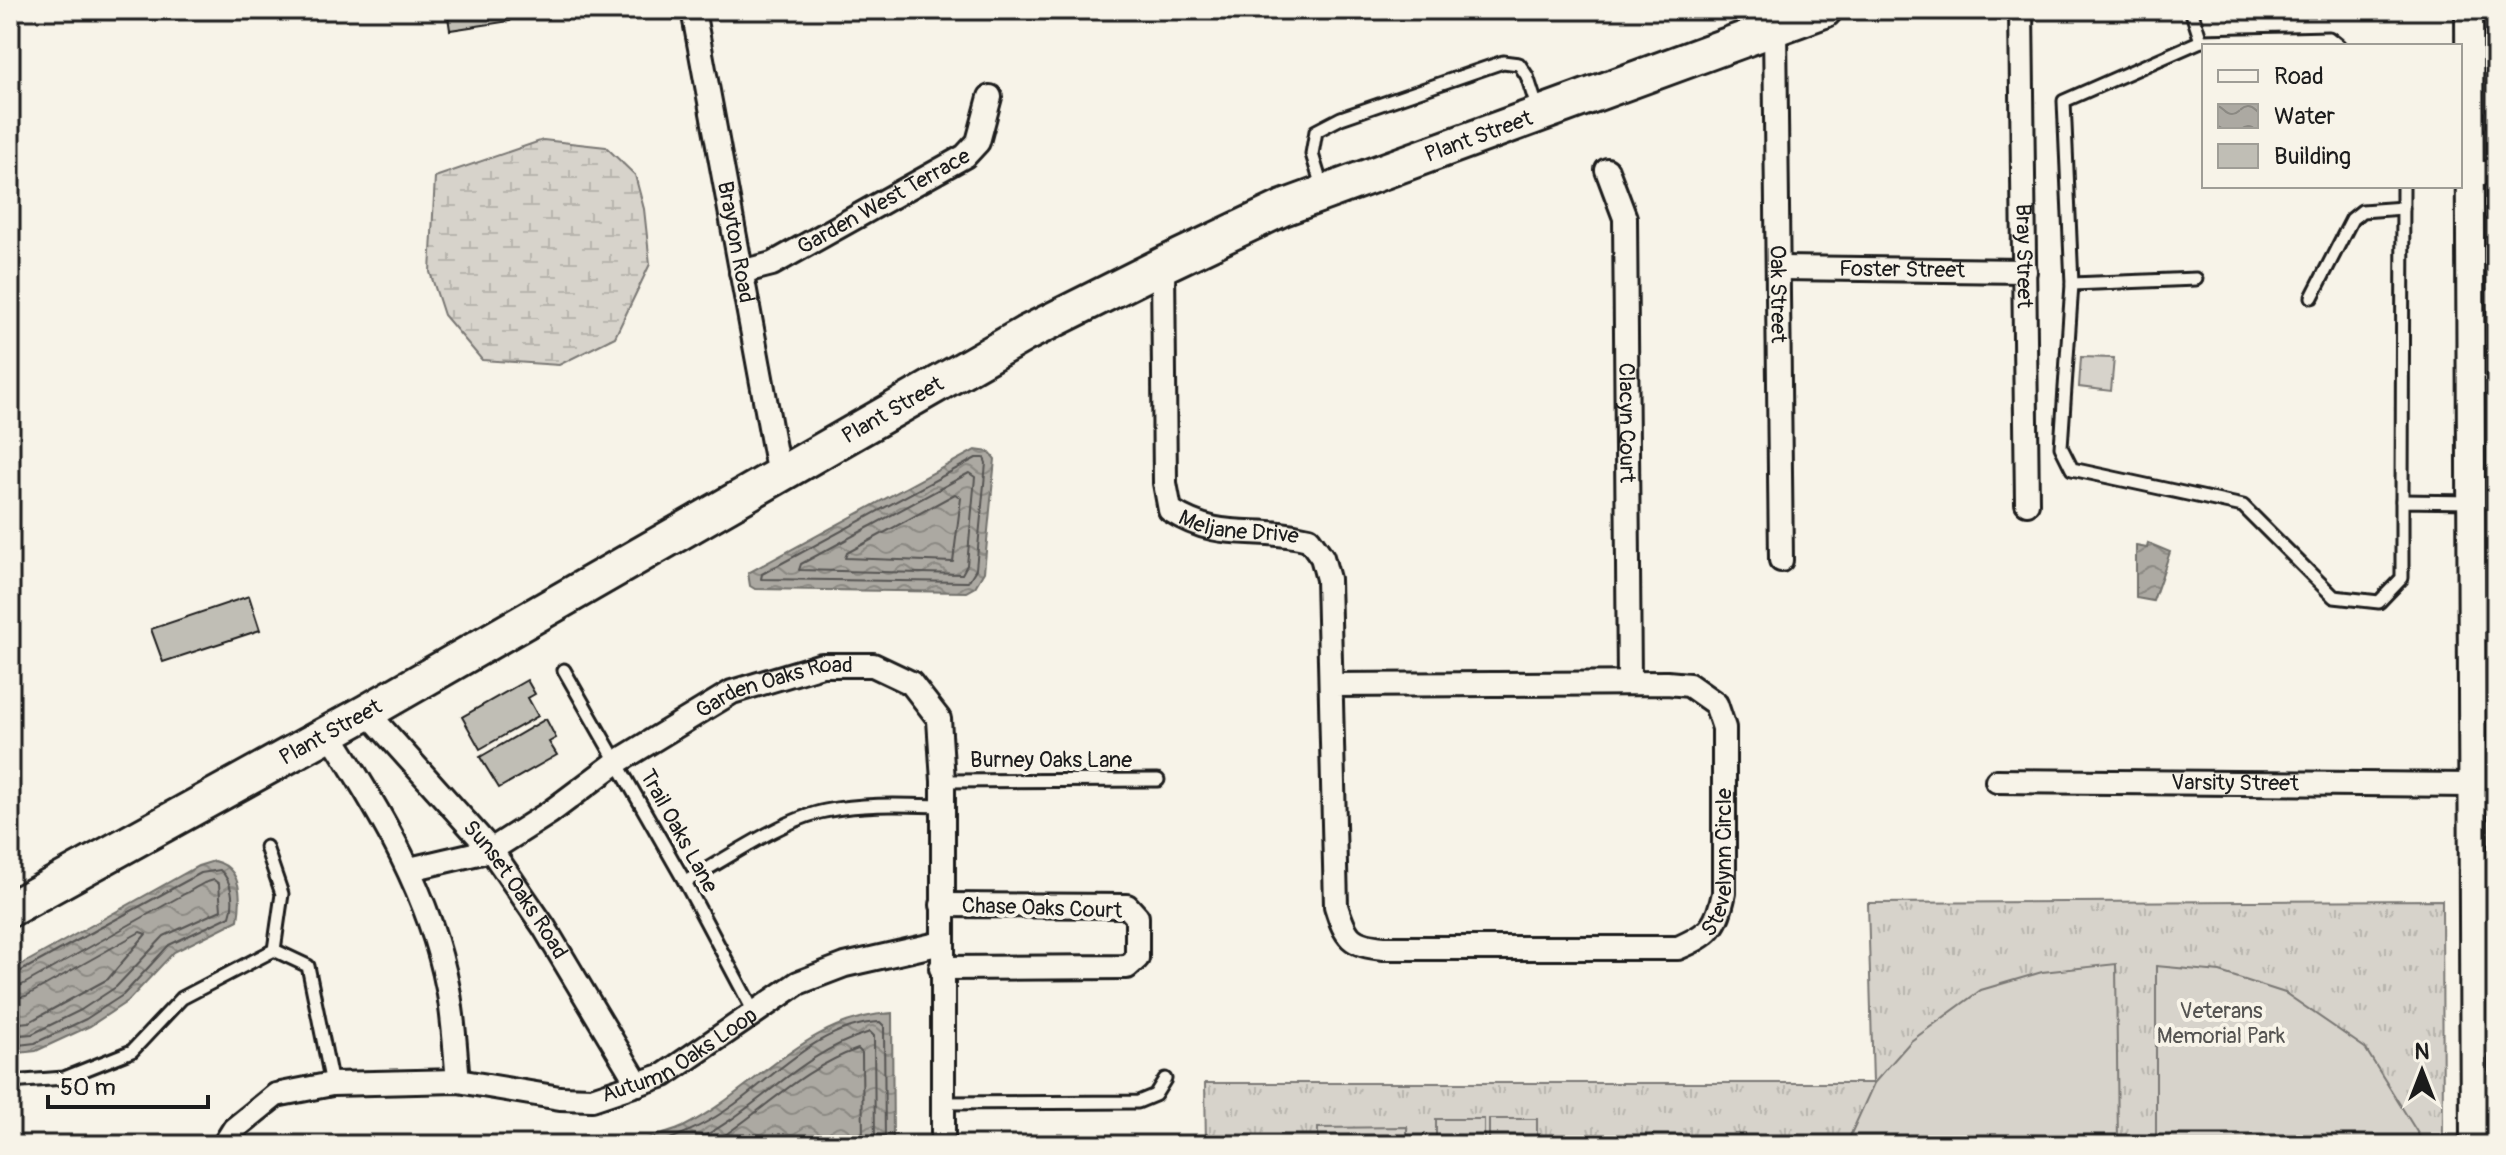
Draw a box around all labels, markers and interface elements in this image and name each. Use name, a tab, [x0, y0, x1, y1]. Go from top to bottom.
legend	[2202, 44, 2462, 188]
text: Road	[2274, 62, 2324, 91]
text: Water	[2274, 102, 2335, 131]
street label: Plant Street	[1421, 104, 1536, 169]
street label: Garden West Terrace	[792, 142, 975, 261]
text: Building	[2274, 142, 2351, 171]
street label: Brayton Road	[711, 179, 761, 305]
street label: Bray Street	[2009, 204, 2039, 308]
street label: Oak Street	[1763, 245, 1793, 343]
street label: Foster Street	[1839, 255, 1965, 284]
street label: Clacyn Court	[1612, 363, 1641, 483]
street label: Plant Street	[837, 370, 949, 450]
street label: Meljane Drive	[1174, 504, 1301, 550]
street label: Garden Oaks Road	[691, 651, 853, 725]
street label: Plant Street	[274, 693, 387, 772]
street label: Burney Oaks Lane	[970, 746, 1132, 774]
street label: Trail Oaks Lane	[634, 764, 724, 898]
street label: Varsity Street	[2171, 768, 2299, 798]
street label: Stevelynn Circle	[1695, 788, 1738, 943]
street label: Sunset Oaks Road	[457, 814, 574, 964]
street label: Chase Oaks Court	[961, 891, 1123, 925]
park label: Veterans Memorial Park	[2157, 997, 2285, 1050]
street label: Autumn Oaks Loop	[598, 1001, 763, 1109]
north arrow	[2382, 1031, 2462, 1111]
text: N	[2415, 1038, 2430, 1066]
scale bar	[48, 1059, 208, 1109]
text: 50 m	[60, 1073, 116, 1102]

